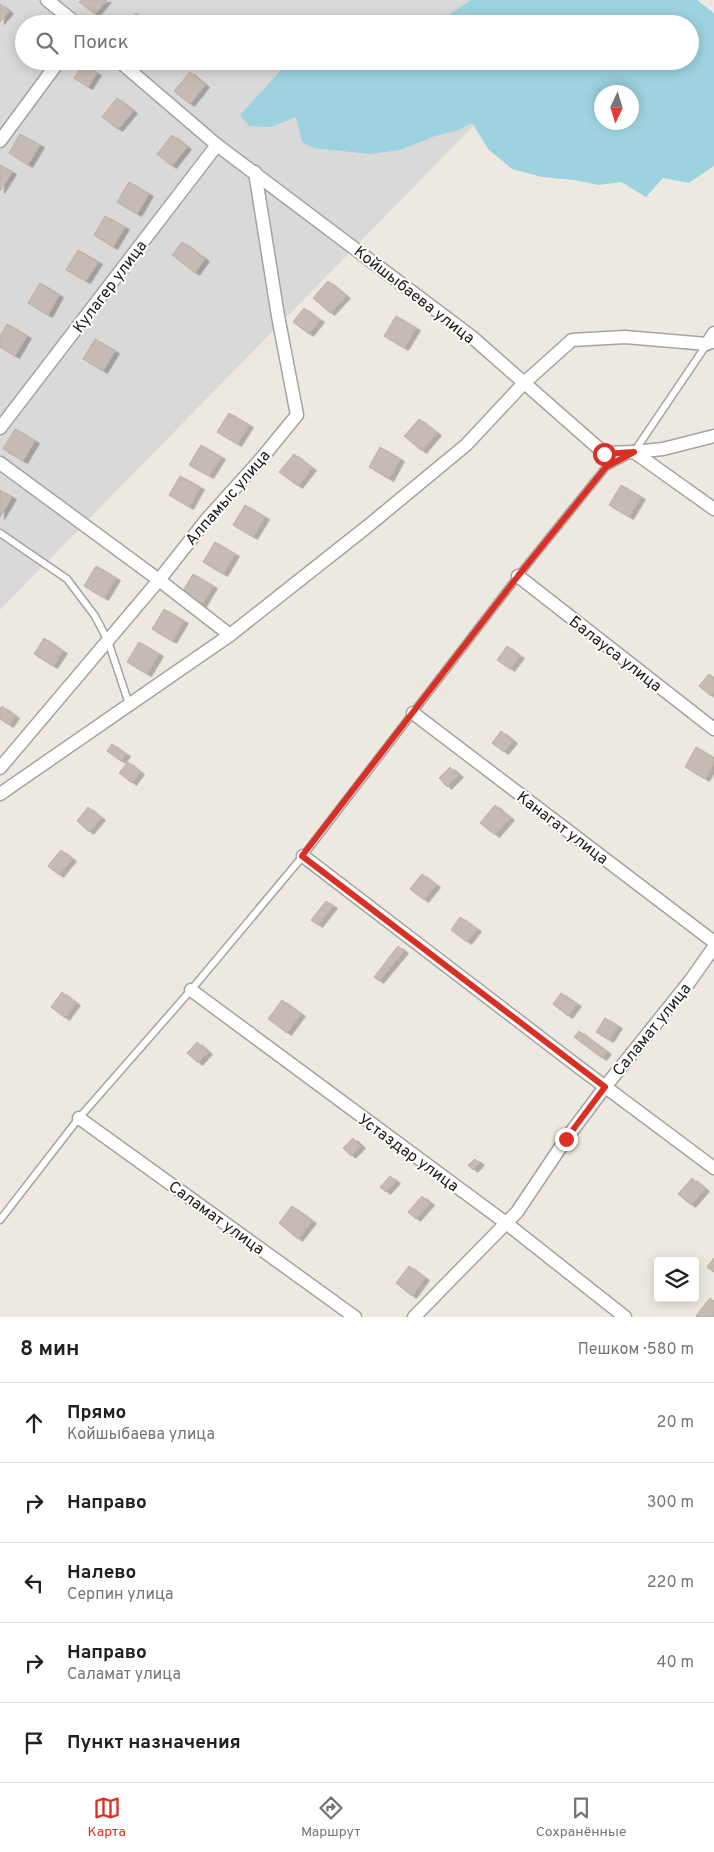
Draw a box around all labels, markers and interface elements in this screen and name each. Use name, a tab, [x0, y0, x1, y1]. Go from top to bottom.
search box	[15, 15, 699, 70]
icon: search	[33, 29, 61, 57]
text: Поиск	[73, 31, 129, 55]
north arrow	[594, 85, 639, 130]
street label: Кулагер улица	[69, 237, 152, 338]
street label: Койшыбаева улица	[349, 242, 478, 349]
route start	[593, 443, 616, 466]
street label: Алпамыс улица	[182, 446, 275, 550]
street label: Балауса улица	[564, 612, 665, 697]
street label: Канагат улица	[512, 788, 612, 870]
street label: Саламат улица	[609, 980, 696, 1081]
street label: Устаздар улица	[353, 1110, 462, 1197]
route end	[555, 1128, 578, 1151]
street label: Саламат улица	[164, 1177, 268, 1260]
map controls	[654, 1257, 699, 1302]
button: layers	[654, 1257, 699, 1302]
text: 8 мин	[20, 1336, 79, 1363]
text: Пешком · 580 m	[578, 1340, 694, 1360]
text: Прямо	[67, 1401, 126, 1425]
icon: ahead	[20, 1409, 48, 1437]
text: 20 m	[657, 1413, 694, 1433]
text: Койшыбаева улица	[67, 1425, 215, 1445]
icon: right	[20, 1489, 48, 1517]
text: Направо	[67, 1491, 147, 1515]
text: 300 m	[647, 1493, 694, 1513]
text: Налево	[67, 1561, 136, 1585]
icon: left	[20, 1569, 48, 1597]
text: 220 m	[647, 1573, 694, 1593]
text: Серпин улица	[67, 1585, 173, 1605]
text: Направо	[67, 1641, 147, 1665]
icon: right	[20, 1649, 48, 1677]
text: 40 m	[656, 1653, 694, 1673]
text: Саламат улица	[67, 1665, 181, 1685]
icon: arrive	[20, 1729, 48, 1757]
text: Пункт назначения	[67, 1731, 241, 1755]
tab: Карта	[88, 1794, 126, 1841]
tab: Маршрут	[301, 1794, 361, 1841]
tab: Сохранённые	[536, 1794, 626, 1841]

